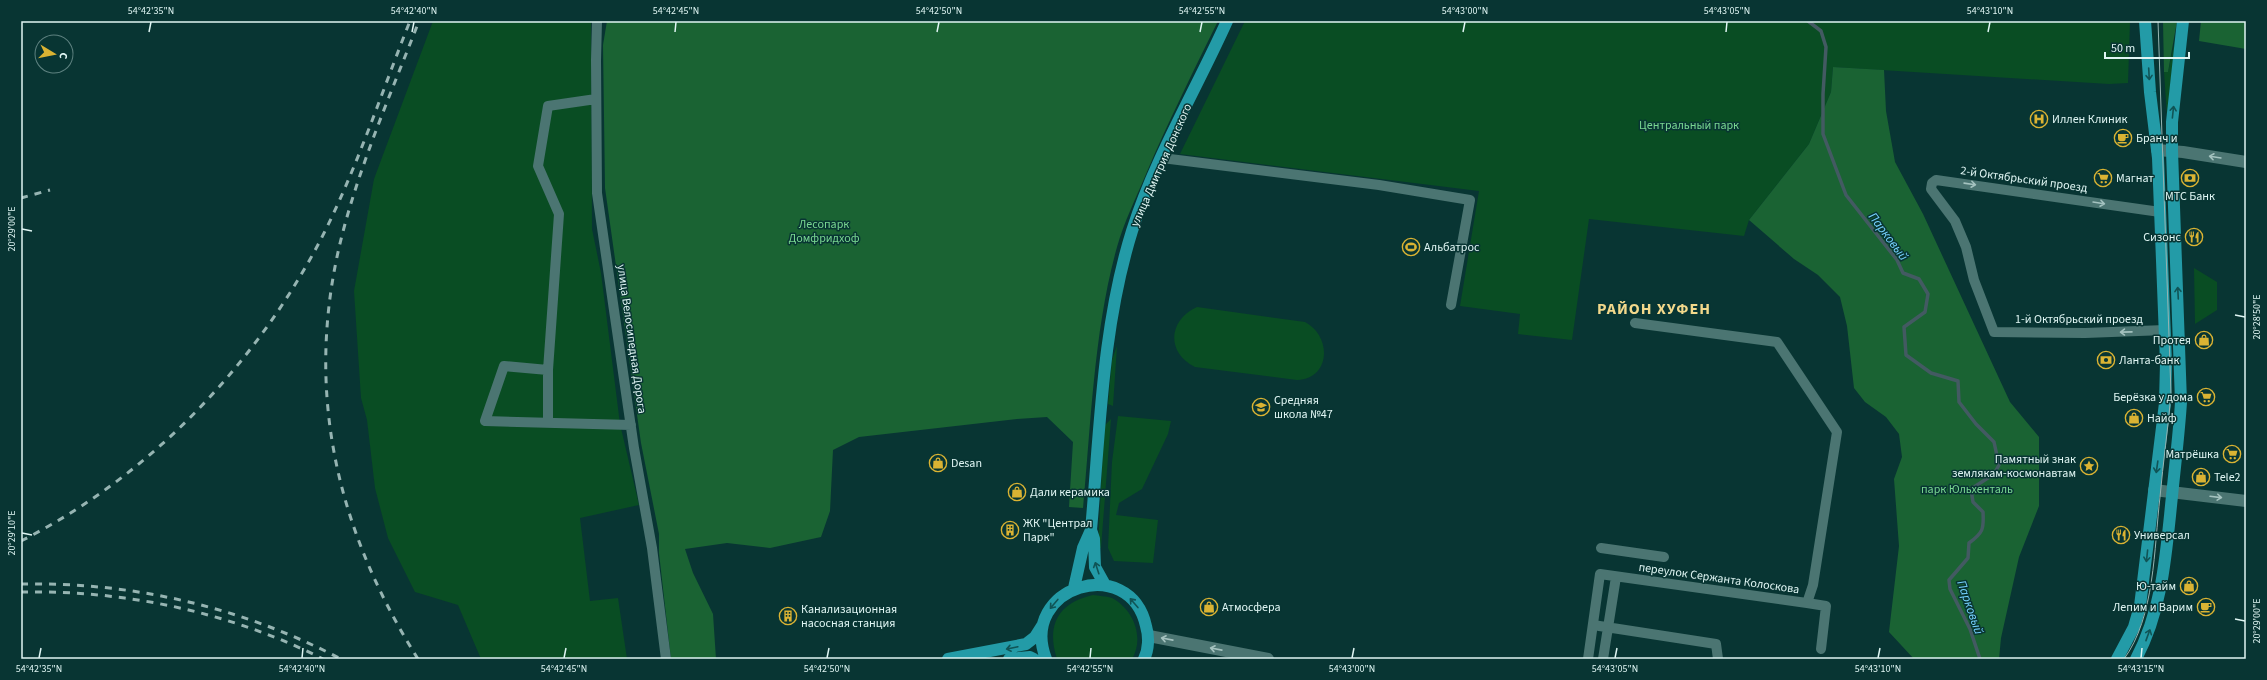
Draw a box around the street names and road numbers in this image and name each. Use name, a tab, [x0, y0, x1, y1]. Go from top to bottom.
street label: улица Дмитрия Донского	[1127, 101, 1196, 229]
street label: 2-й Октябрьский проезд	[1959, 162, 2089, 197]
street label: улица Велосипедная Дорога	[613, 263, 650, 415]
street label: 1-й Октябрьский проезд	[2015, 311, 2144, 328]
street label: переулок Сержанта Колоскова	[1637, 559, 1800, 598]

